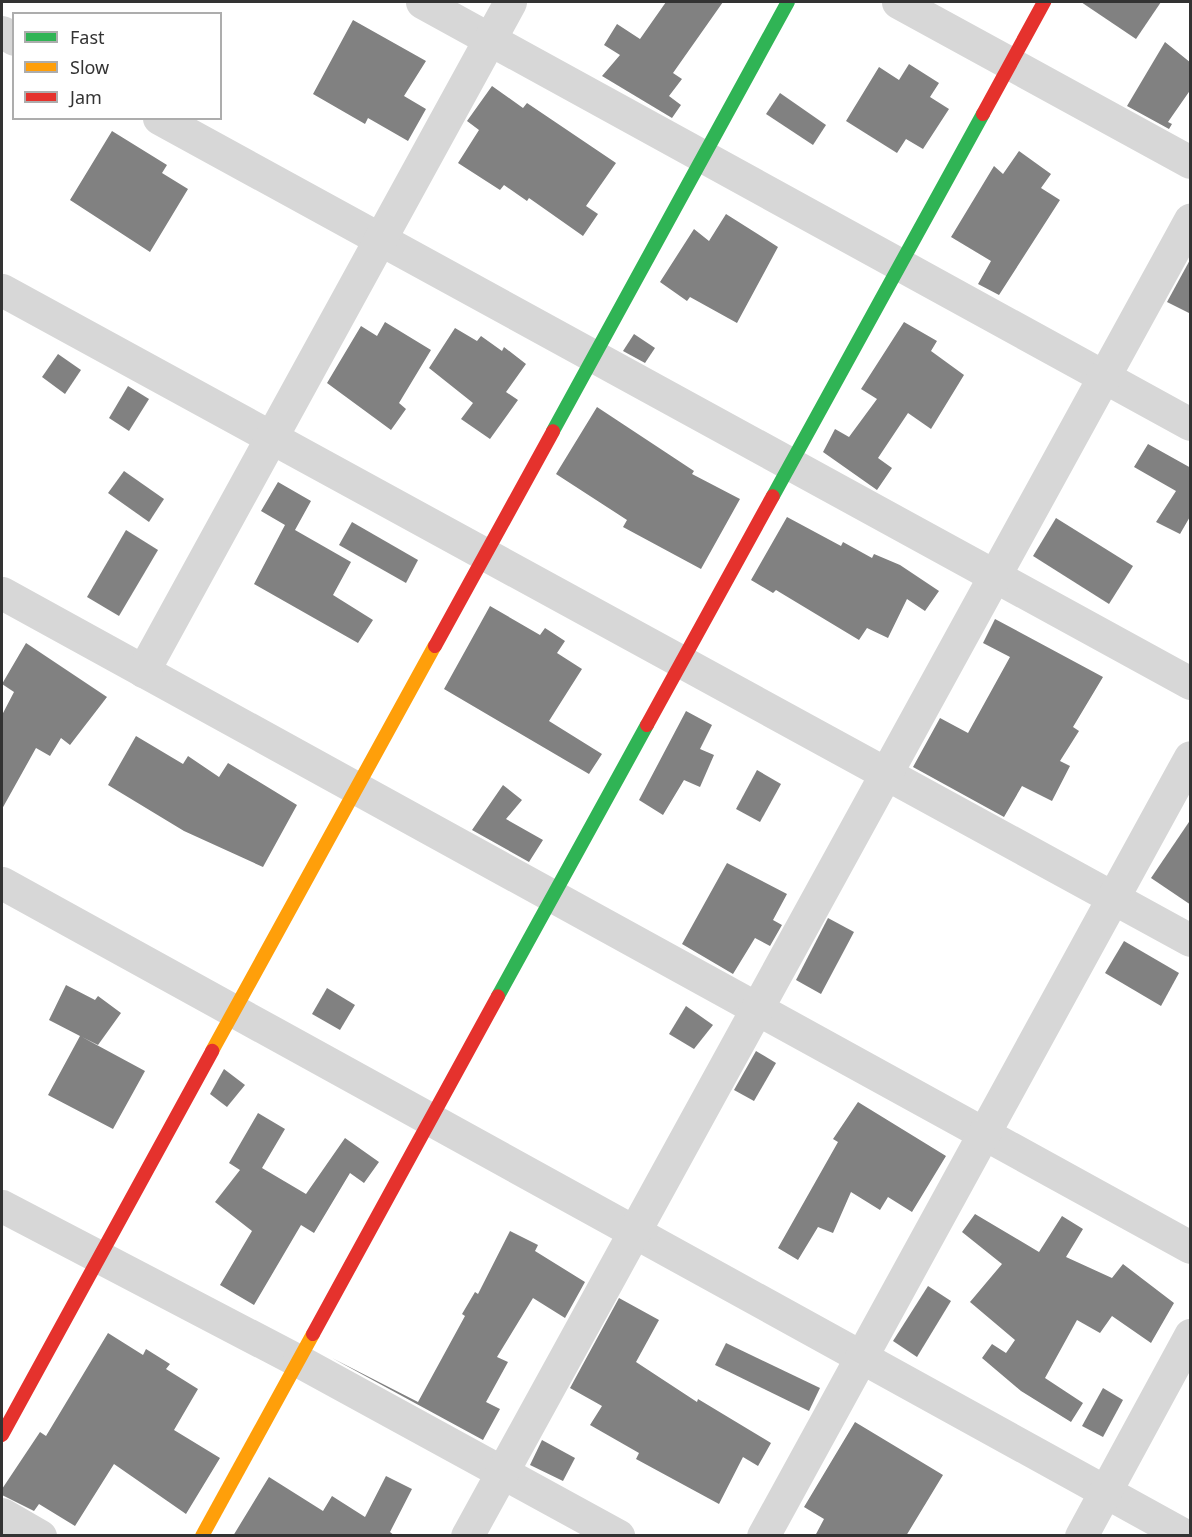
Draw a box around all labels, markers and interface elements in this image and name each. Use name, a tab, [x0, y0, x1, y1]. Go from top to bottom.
legend	[12, 12, 222, 120]
text: Fast	[70, 25, 105, 49]
text: Slow	[70, 55, 109, 79]
text: Jam	[70, 85, 102, 109]

